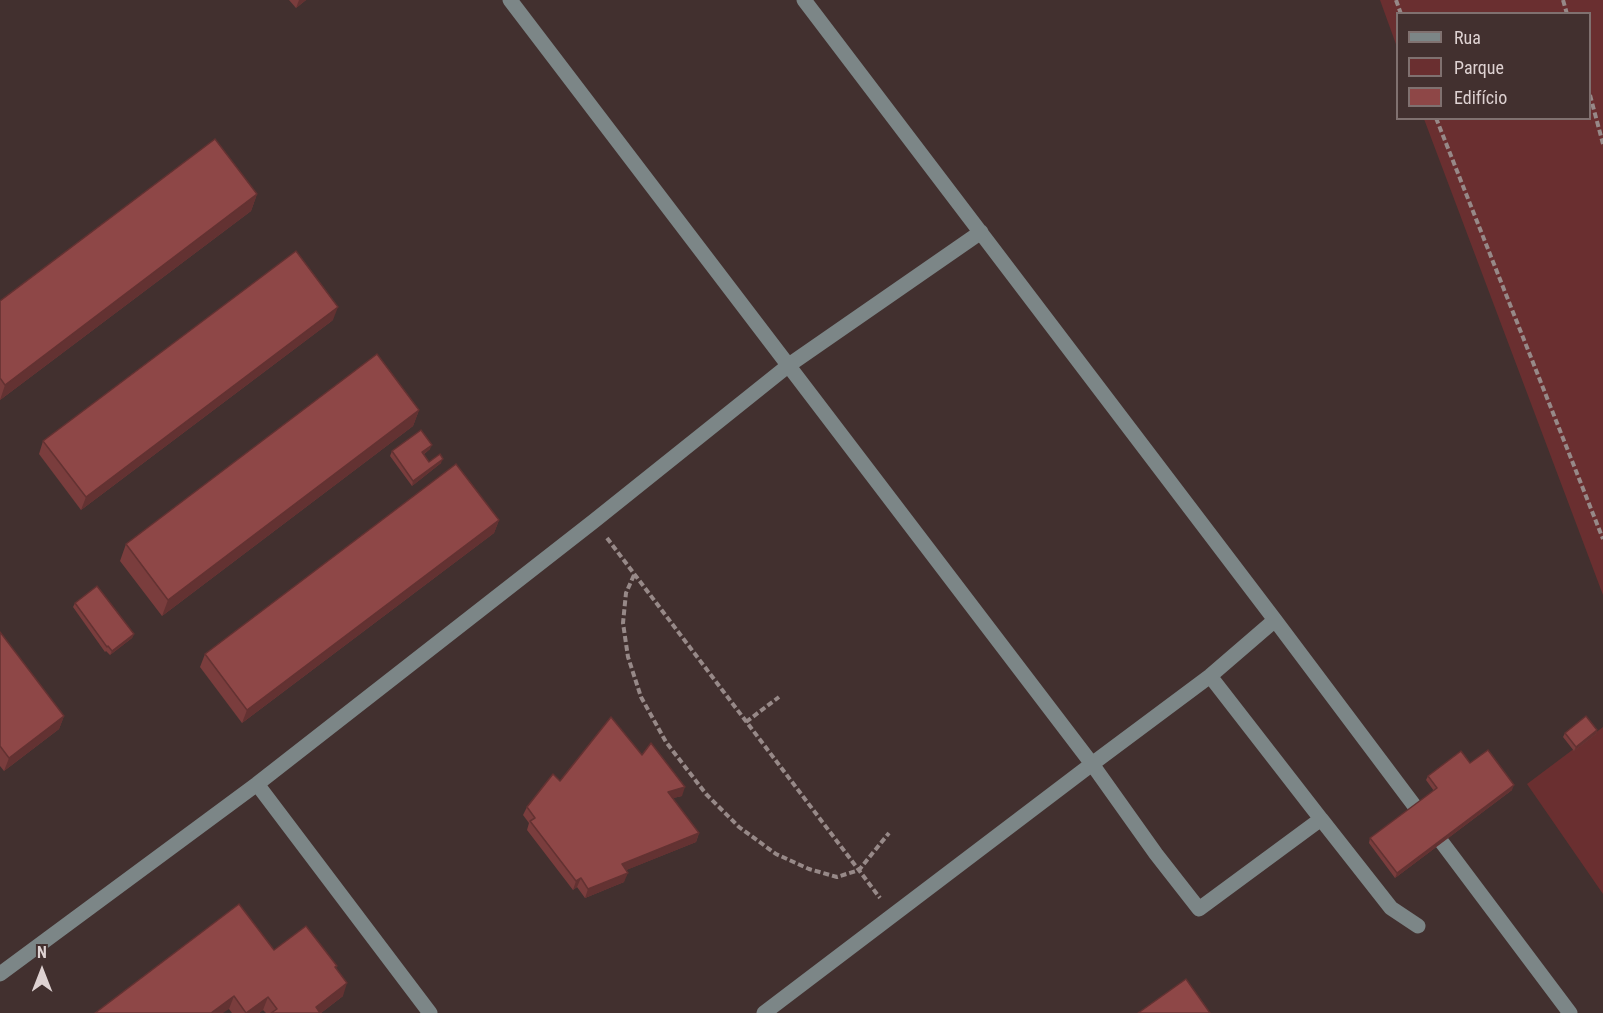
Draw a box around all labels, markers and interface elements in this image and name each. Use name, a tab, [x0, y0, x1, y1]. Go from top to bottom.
legend	[1396, 12, 1591, 120]
text: Rua	[1454, 27, 1481, 48]
text: Parque	[1454, 57, 1504, 78]
text: Edifício	[1454, 87, 1507, 108]
north arrow	[12, 941, 72, 1001]
text: N	[37, 943, 47, 962]

